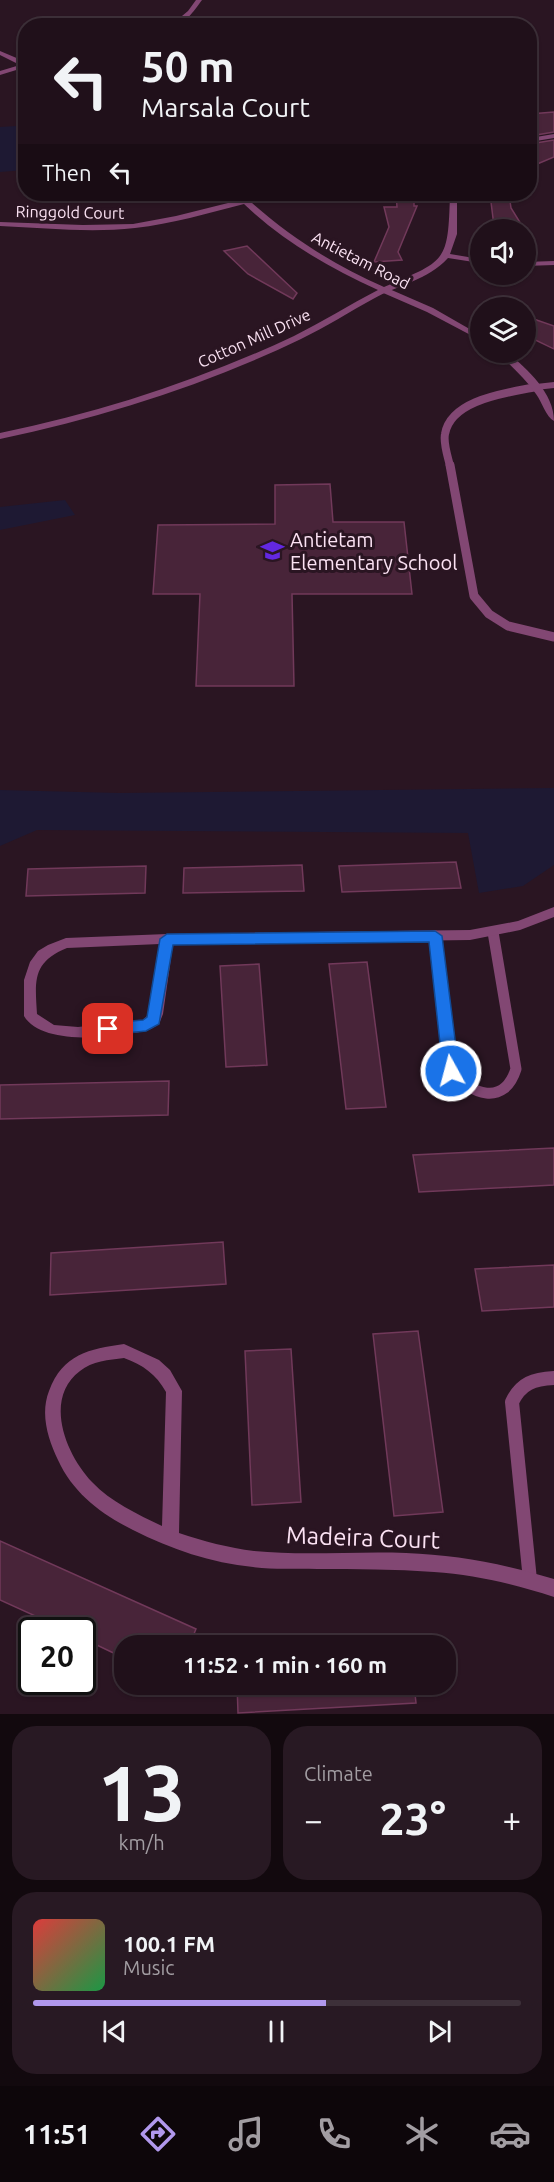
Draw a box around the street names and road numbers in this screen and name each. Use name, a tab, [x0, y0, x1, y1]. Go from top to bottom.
street label: Ringgold Court	[16, 202, 125, 222]
street label: Antietam Road	[309, 228, 413, 292]
street label: Cotton Mill Drive	[195, 305, 313, 371]
street label: Madeira Court	[285, 1521, 441, 1554]

